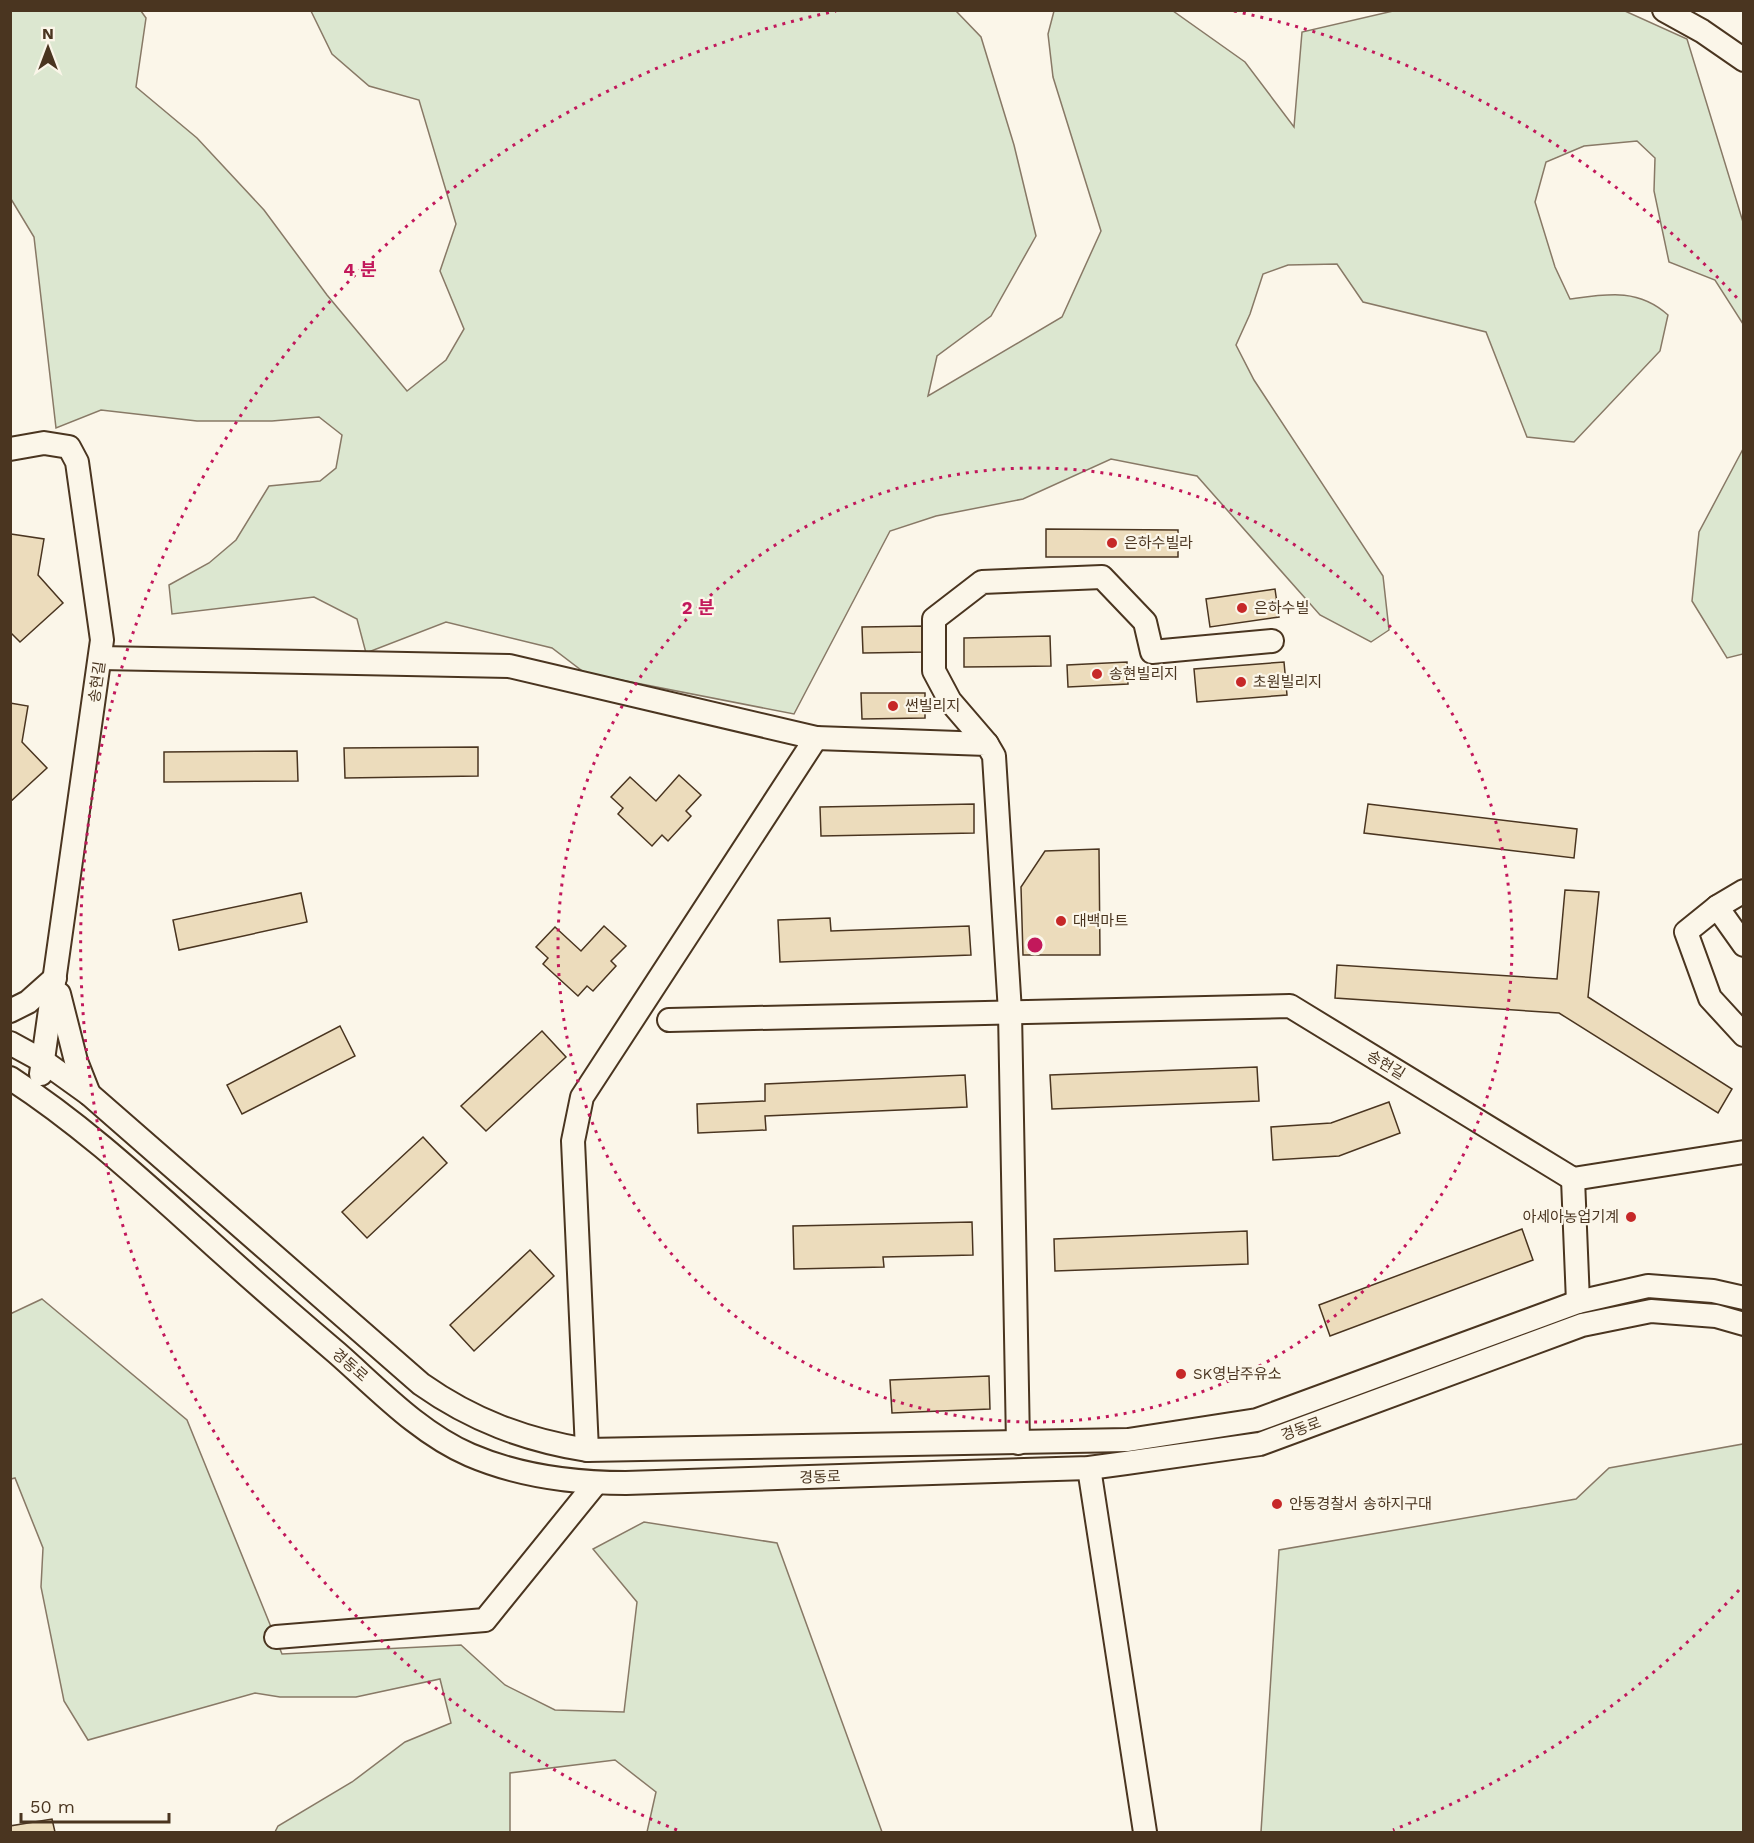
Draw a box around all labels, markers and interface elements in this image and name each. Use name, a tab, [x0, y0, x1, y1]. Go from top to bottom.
north arrow	[18, 18, 78, 78]
text: N	[42, 24, 54, 43]
text: 4 분	[343, 259, 377, 280]
place label: 은하수빌라	[1124, 534, 1193, 552]
marker: 은하수빌라	[1105, 536, 1119, 550]
text: 2 분	[682, 597, 715, 618]
place label: 은하수빌	[1254, 599, 1309, 617]
marker: 은하수빌	[1235, 601, 1249, 615]
street label: 송현길	[85, 660, 109, 704]
place label: 송현빌리지	[1109, 665, 1178, 683]
marker: 송현빌리지	[1090, 667, 1104, 681]
place label: 초원빌리지	[1253, 673, 1322, 691]
marker: 초원빌리지	[1234, 675, 1248, 689]
place label: 썬빌리지	[905, 697, 960, 715]
marker: 썬빌리지	[886, 699, 900, 713]
place label: 대백마트	[1073, 912, 1128, 930]
marker: 대백마트	[1054, 914, 1068, 928]
centre of rings	[1025, 935, 1045, 955]
street label: 송현길	[1364, 1047, 1408, 1083]
place label: 아세아농업기계	[1522, 1208, 1619, 1226]
marker: 아세아농업기계	[1624, 1210, 1638, 1224]
street label: 경동로	[328, 1345, 372, 1385]
place label: SK영남주유소	[1193, 1365, 1282, 1383]
marker: SK영남주유소	[1174, 1367, 1188, 1381]
street label: 경동로	[1278, 1413, 1324, 1445]
street label: 경동로	[799, 1467, 841, 1487]
place label: 안동경찰서 송하지구대	[1289, 1495, 1432, 1513]
marker: 안동경찰서 송하지구대	[1270, 1497, 1284, 1511]
scale bar	[21, 1786, 170, 1824]
text: 50 m	[30, 1796, 75, 1817]

